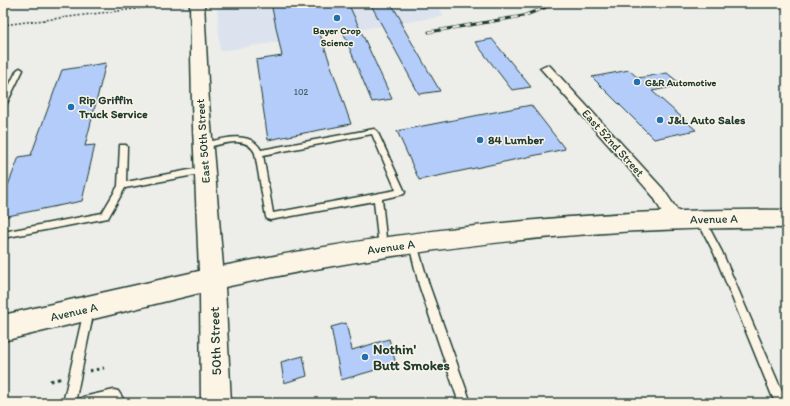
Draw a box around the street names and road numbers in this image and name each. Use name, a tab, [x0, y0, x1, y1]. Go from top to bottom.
street label: East 50th Street	[193, 98, 213, 184]
street label: East 52nd Street	[579, 106, 647, 180]
street label: Avenue A	[690, 212, 738, 226]
street label: Avenue A	[366, 237, 416, 257]
street label: Avenue A	[49, 300, 99, 324]
street label: 50th Street	[206, 306, 225, 376]

